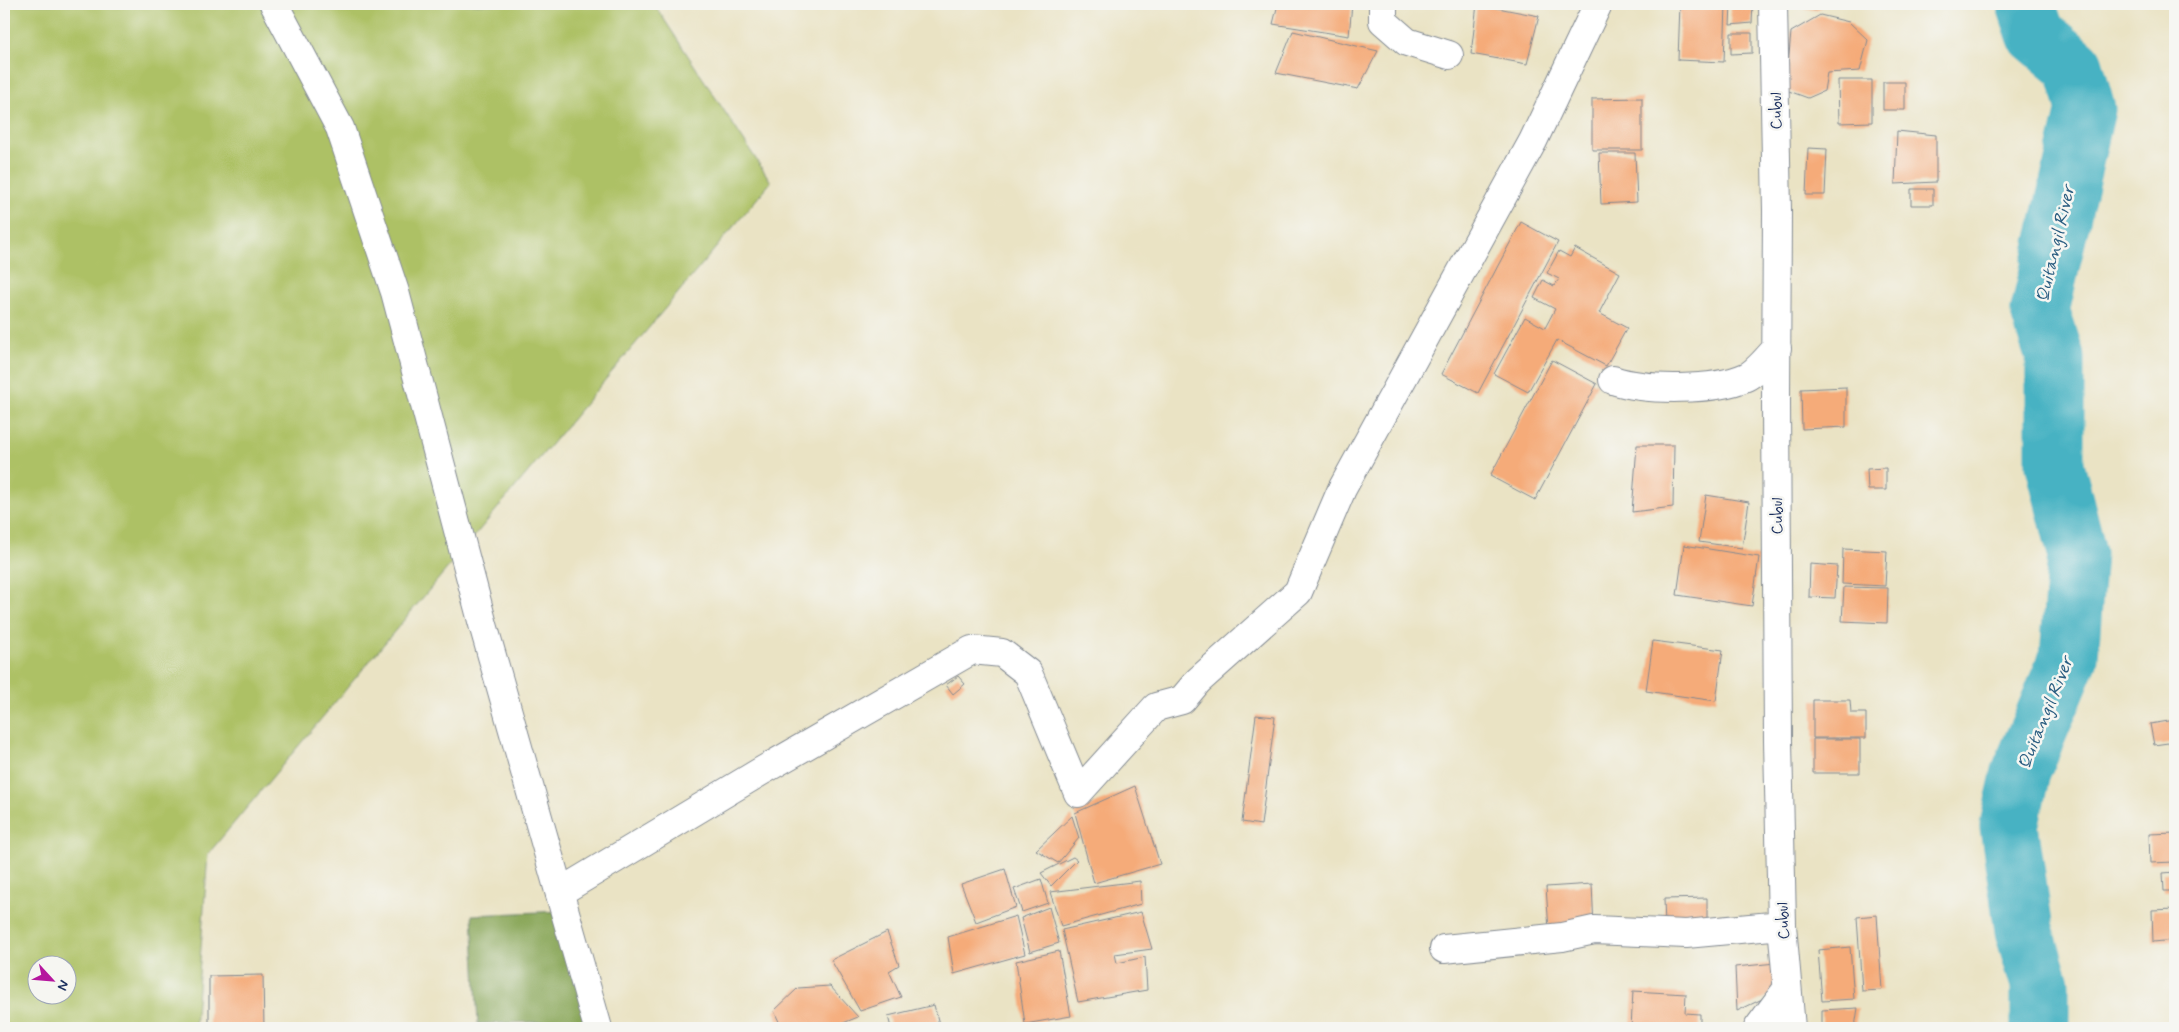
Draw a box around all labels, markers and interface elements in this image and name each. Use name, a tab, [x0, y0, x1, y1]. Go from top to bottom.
street label: Cubul	[1766, 92, 1787, 130]
water label: Quitangil River	[2031, 181, 2082, 305]
street label: Cubul	[1767, 497, 1788, 535]
water label: Quitangil River	[2013, 651, 2080, 773]
street label: Cubul	[1772, 902, 1795, 940]
north arrow	[28, 954, 78, 1004]
text: N	[53, 977, 73, 993]

